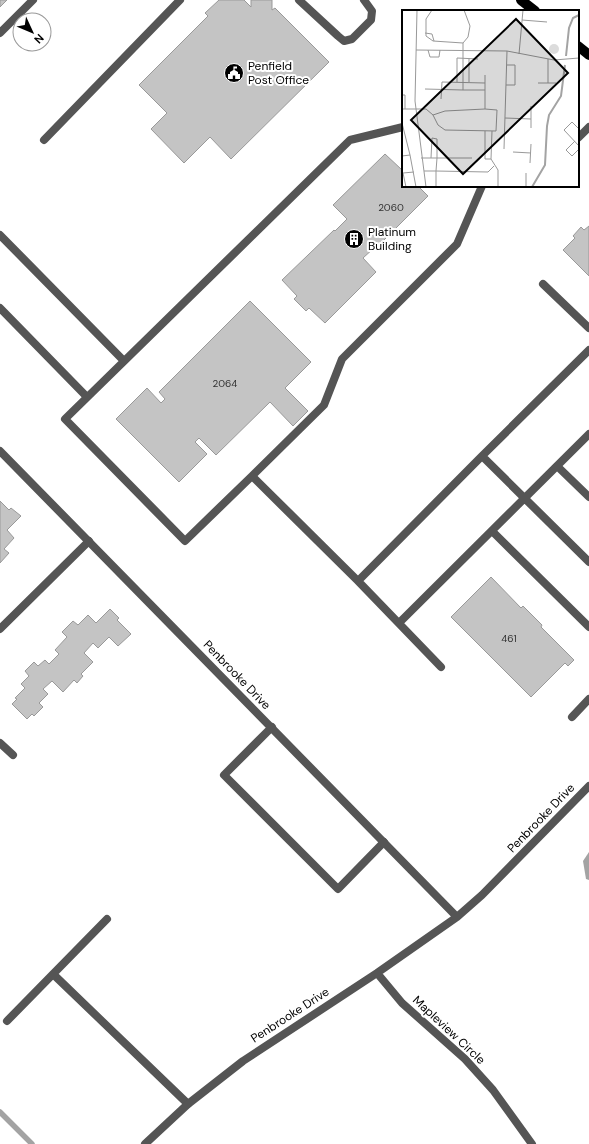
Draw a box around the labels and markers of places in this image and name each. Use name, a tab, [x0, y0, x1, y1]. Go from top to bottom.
place label: Penfield Post Office	[248, 58, 309, 88]
public building icon: Penfield Post Office	[223, 62, 245, 84]
place label: Platinum Building	[368, 224, 416, 254]
building icon: Platinum Building	[343, 228, 365, 250]

